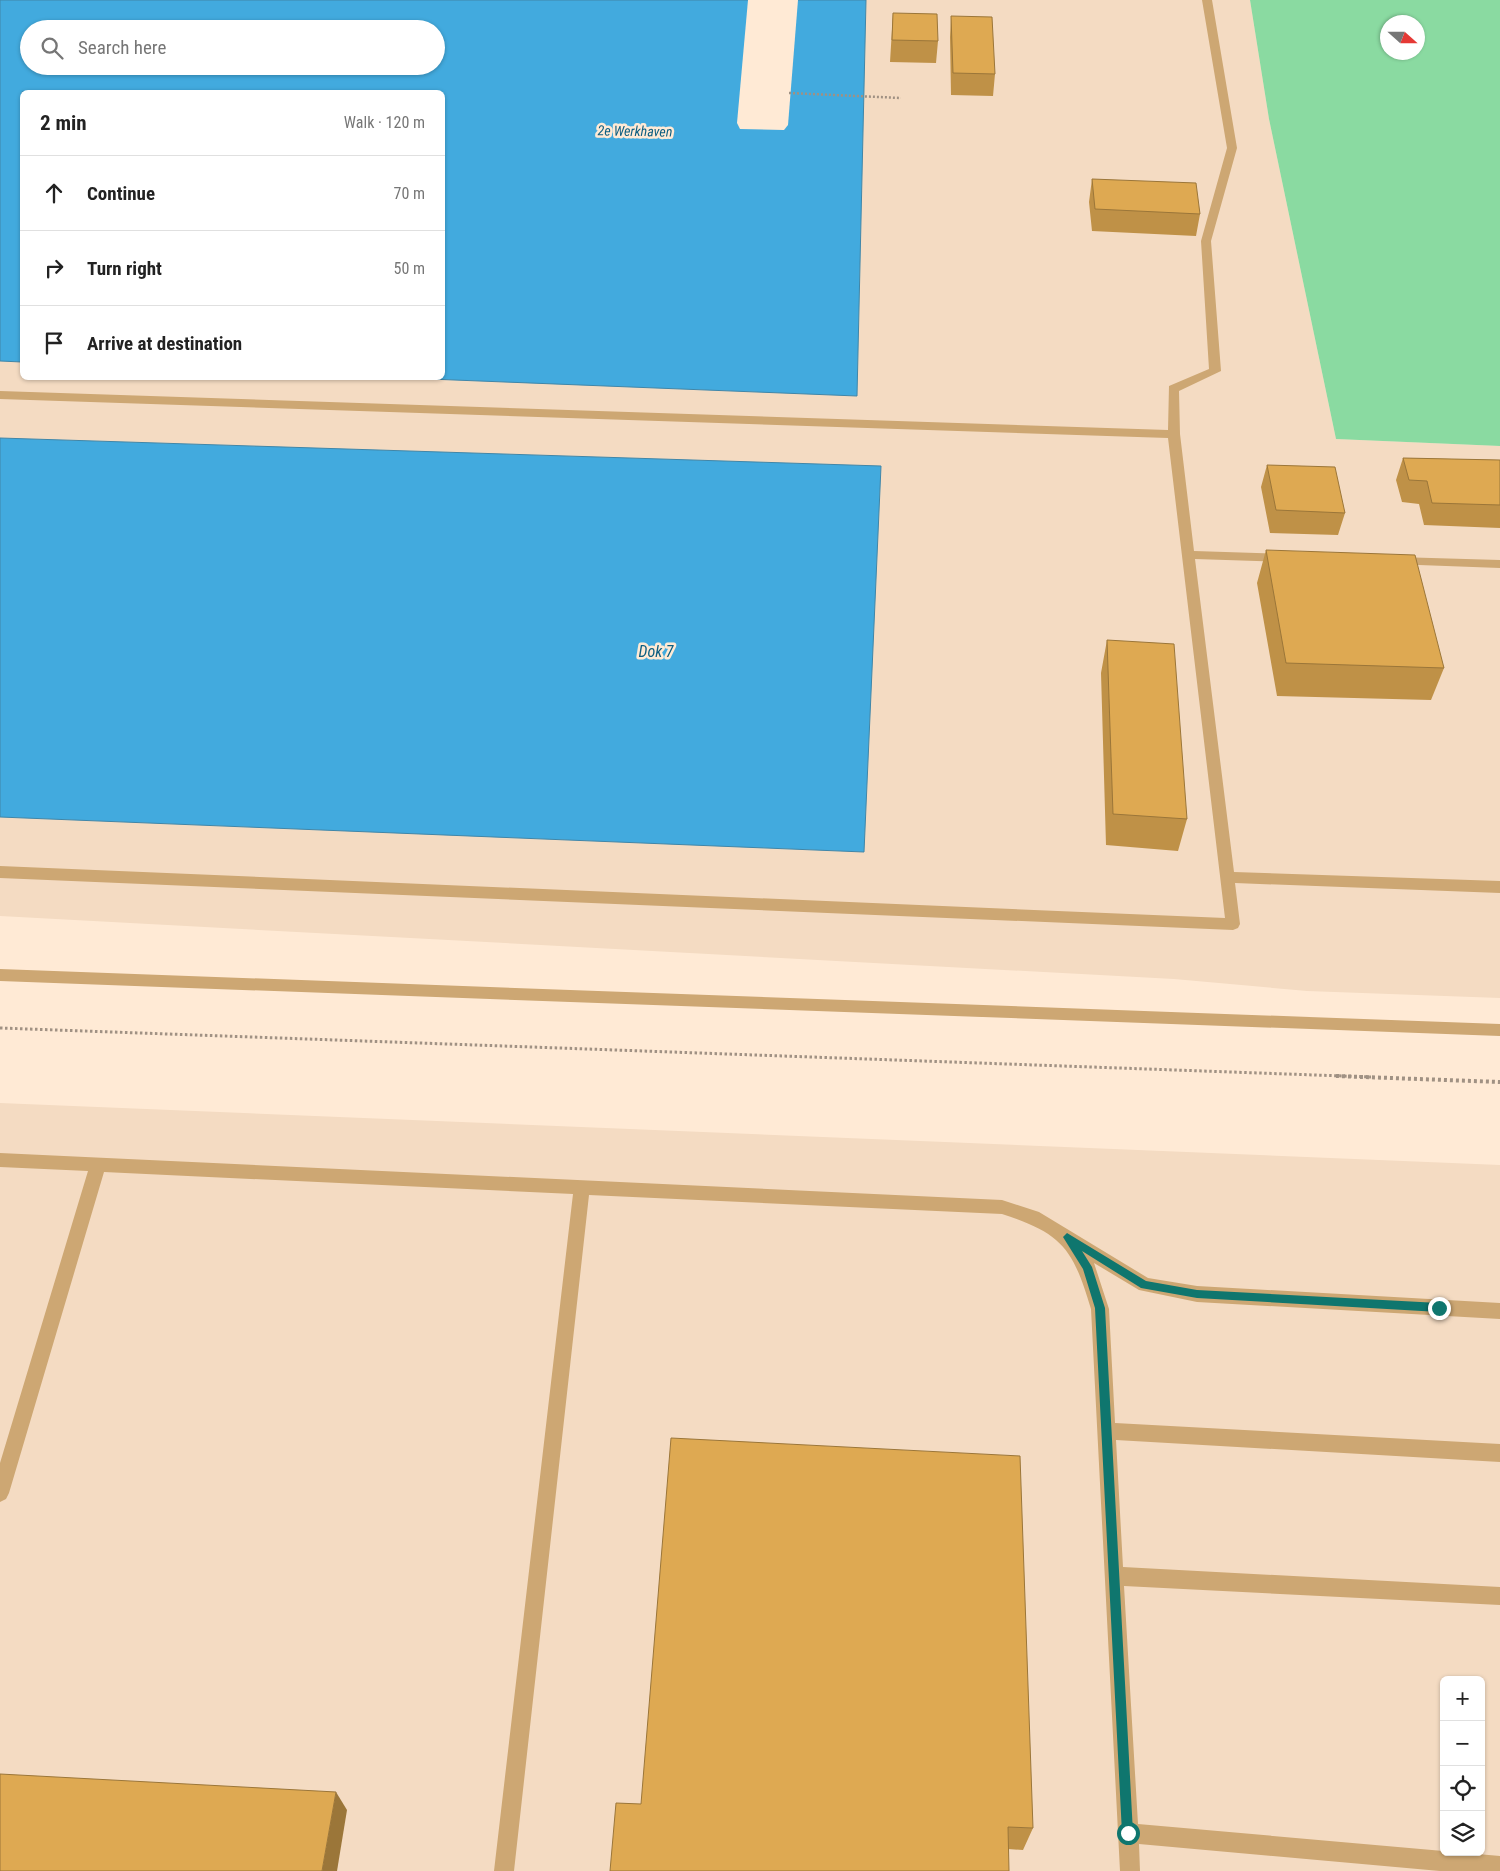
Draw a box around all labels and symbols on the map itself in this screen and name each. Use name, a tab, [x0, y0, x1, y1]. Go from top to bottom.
north arrow	[1380, 15, 1425, 60]
water label: 2e Werkhaven	[598, 122, 672, 140]
water label: Dok 7	[639, 642, 675, 661]
route end	[1428, 1297, 1451, 1320]
route start	[1117, 1822, 1140, 1845]

